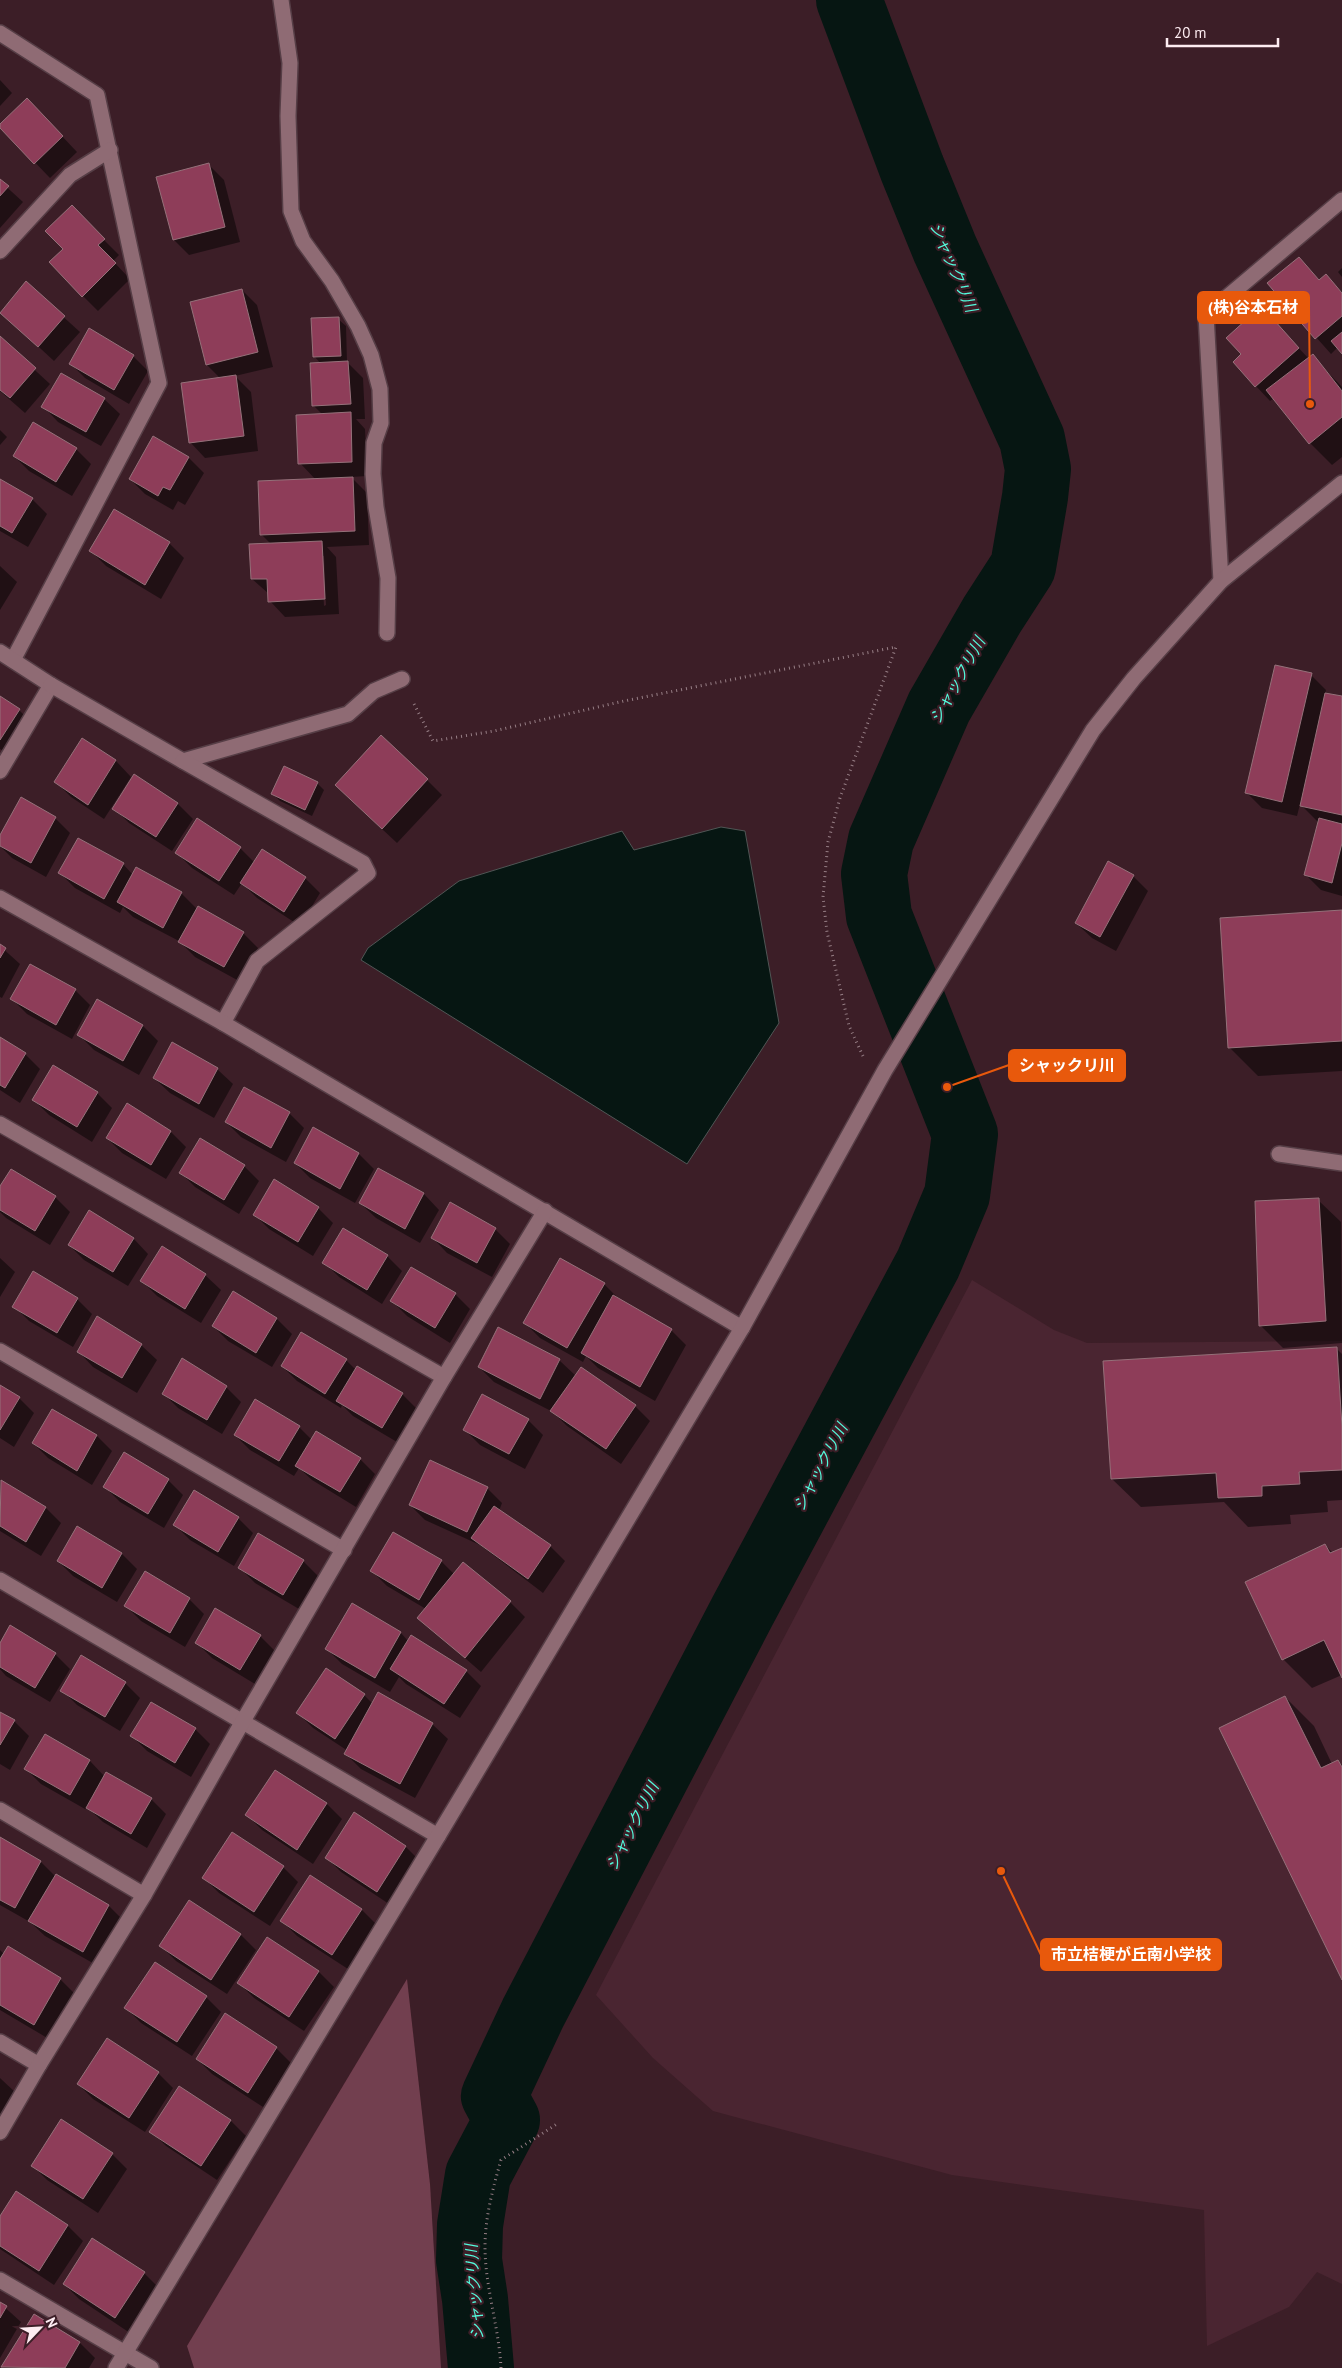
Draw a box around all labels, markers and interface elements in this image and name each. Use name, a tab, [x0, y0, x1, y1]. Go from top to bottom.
scale bar	[1167, 15, 1278, 47]
text: 20 m	[1174, 23, 1207, 42]
water label: シャックリ川	[926, 219, 983, 317]
callout: (株)谷本石材	[1198, 292, 1309, 323]
text: (株)谷本石材	[1208, 297, 1298, 317]
water label: シャックリ川	[925, 631, 990, 727]
callout: シャックリ川	[1009, 1050, 1125, 1081]
text: シャックリ川	[1019, 1055, 1115, 1075]
water label: シャックリ川	[789, 1418, 852, 1514]
water label: シャックリ川	[601, 1777, 664, 1873]
callout: 市立桔梗が丘南小学校	[1041, 1939, 1221, 1970]
text: 市立桔梗が丘南小学校	[1051, 1944, 1211, 1964]
water label: シャックリ川	[461, 2241, 487, 2341]
north arrow	[15, 2303, 65, 2353]
text: N	[42, 2315, 62, 2330]

